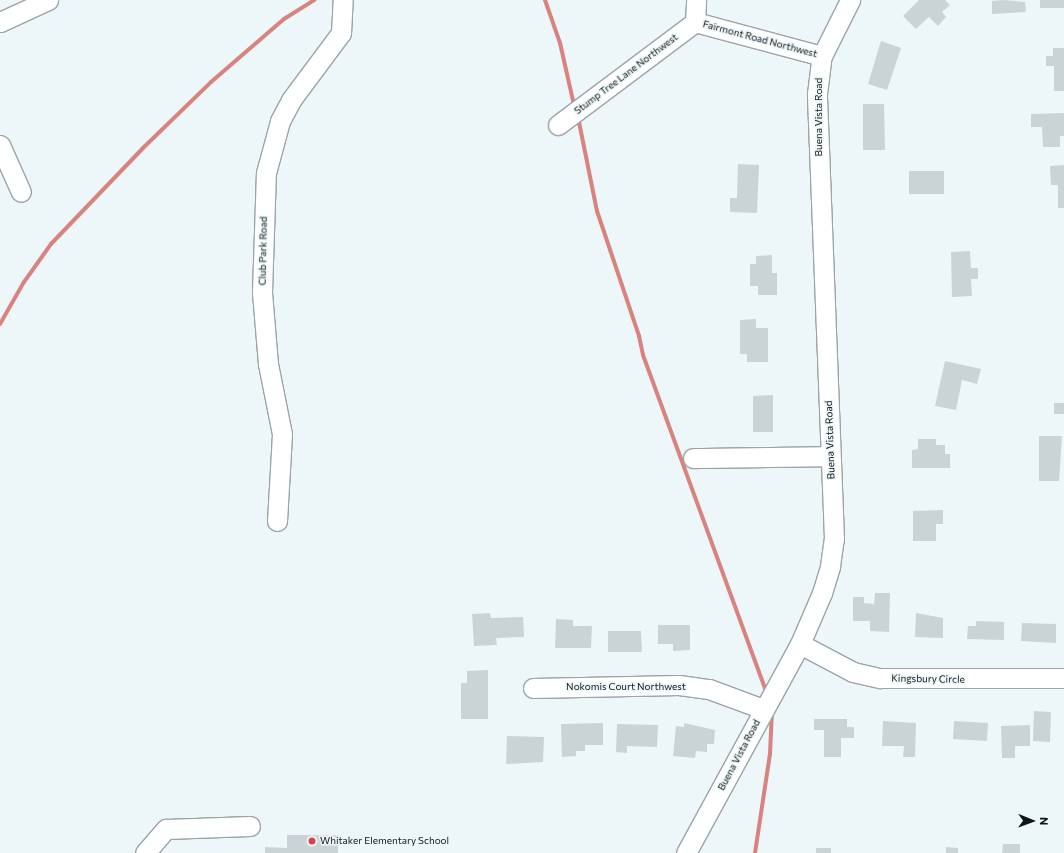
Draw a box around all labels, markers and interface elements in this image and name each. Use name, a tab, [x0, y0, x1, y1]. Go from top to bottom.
street label: Fairmont Road Northwest	[701, 18, 819, 60]
street label: Stump Tree Lane Northwest	[572, 31, 680, 117]
street label: Buena Vista Road	[813, 78, 825, 156]
street label: Club Park Road	[256, 216, 270, 286]
street label: Buena Vista Road	[823, 400, 837, 480]
street label: Kingsbury Circle	[891, 672, 965, 686]
street label: Nokomis Court Northwest	[566, 681, 686, 693]
street label: Buena Vista Road	[715, 717, 763, 793]
north arrow	[1012, 801, 1052, 841]
text: N	[1038, 817, 1051, 825]
place label: Whitaker Elementary School	[320, 835, 449, 847]
marker: Whitaker Elementary School	[307, 836, 317, 846]

